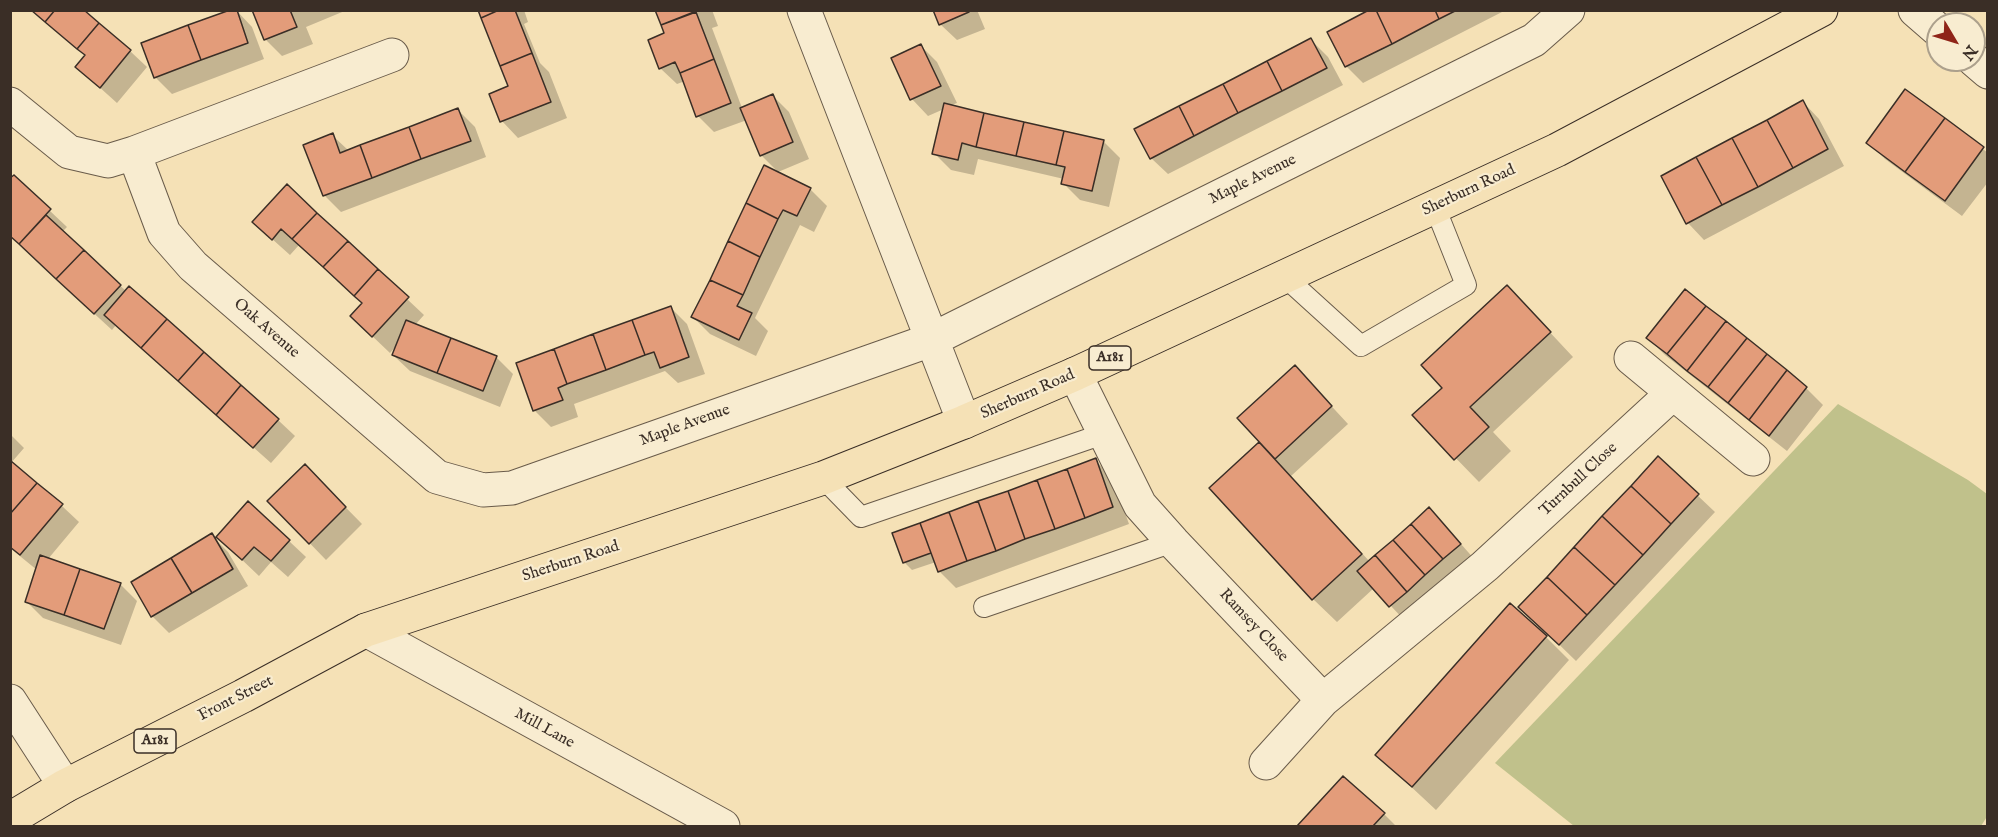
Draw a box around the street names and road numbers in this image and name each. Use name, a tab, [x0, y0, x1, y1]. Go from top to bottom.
street label: Maple Avenue	[1206, 151, 1300, 209]
street label: Sherburn Road	[1419, 161, 1519, 221]
street label: Oak Avenue	[229, 295, 303, 363]
road number: A181	[1089, 346, 1131, 370]
street label: Sherburn Road	[978, 366, 1078, 424]
street label: Maple Avenue	[637, 401, 733, 451]
street label: Turnbull Close	[1536, 439, 1622, 521]
street label: Sherburn Road	[520, 537, 622, 587]
street label: Ramsey Close	[1214, 585, 1292, 667]
street label: Front Street	[195, 672, 277, 726]
street label: Mill Lane	[511, 705, 577, 753]
road number: A181	[134, 729, 176, 753]

